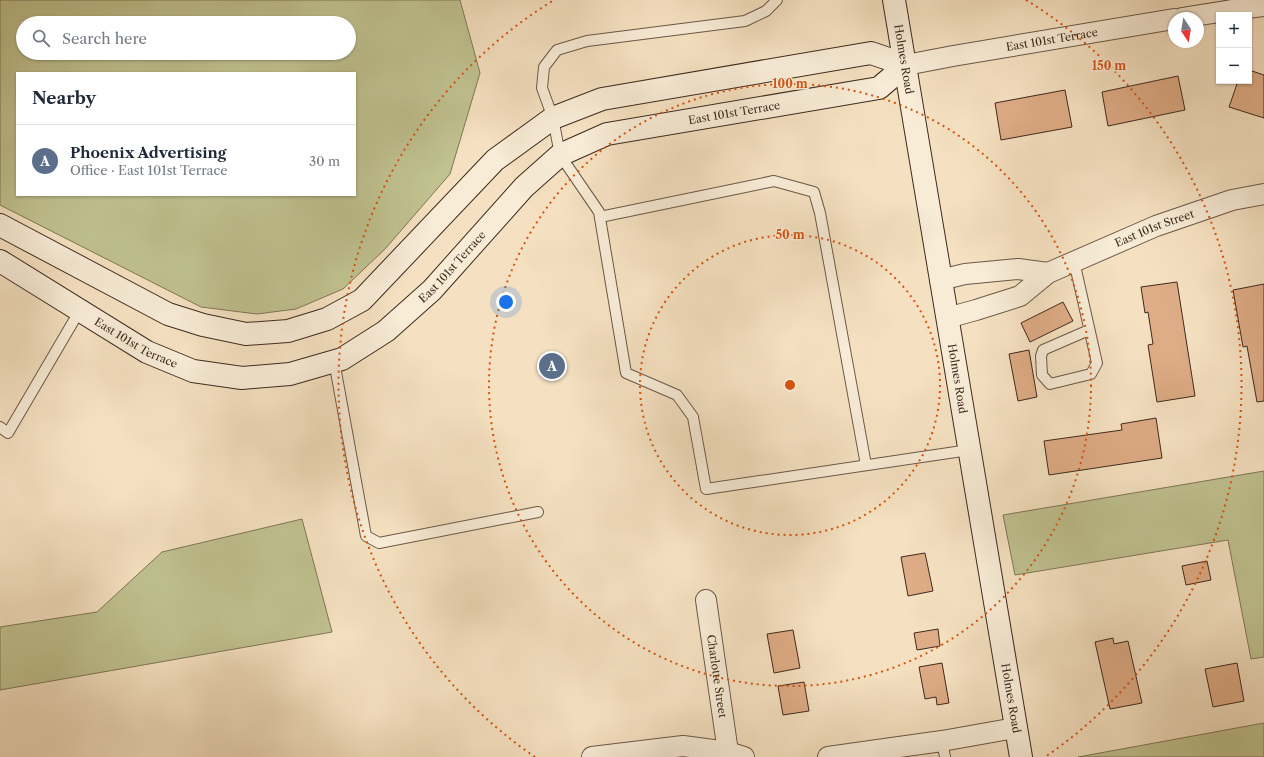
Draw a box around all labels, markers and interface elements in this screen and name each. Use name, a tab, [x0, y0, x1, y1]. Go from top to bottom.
north arrow	[1168, 12, 1204, 48]
map controls	[1216, 12, 1252, 84]
button: +	[1216, 12, 1252, 48]
search box	[16, 16, 356, 60]
street label: Holmes Road	[891, 23, 917, 95]
street label: East 101st Terrace	[1005, 25, 1099, 54]
icon: search	[30, 27, 52, 49]
text: Search here	[62, 29, 147, 48]
button: −	[1216, 48, 1252, 84]
text: 150 m	[1092, 58, 1126, 73]
text: 100 m	[772, 76, 808, 91]
text: Nearby	[32, 88, 96, 108]
street label: East 101st Terrace	[687, 98, 781, 127]
text: Phoenix Advertising	[70, 143, 226, 162]
text: A	[40, 153, 50, 169]
text: 30 m	[309, 153, 340, 169]
text: Office · East 101st Terrace	[70, 162, 228, 178]
street label: East 101st Street	[1113, 206, 1196, 250]
text: 50 m	[775, 227, 805, 242]
street label: East 101st Terrace	[416, 228, 489, 306]
your location	[496, 292, 516, 312]
street label: East 101st Terrace	[92, 314, 180, 371]
street label: Holmes Road	[945, 343, 970, 415]
pin: A	[539, 351, 565, 381]
centre of rings	[783, 378, 797, 392]
street label: Charlotte Street	[704, 634, 730, 719]
street label: Holmes Road	[998, 662, 1024, 735]

